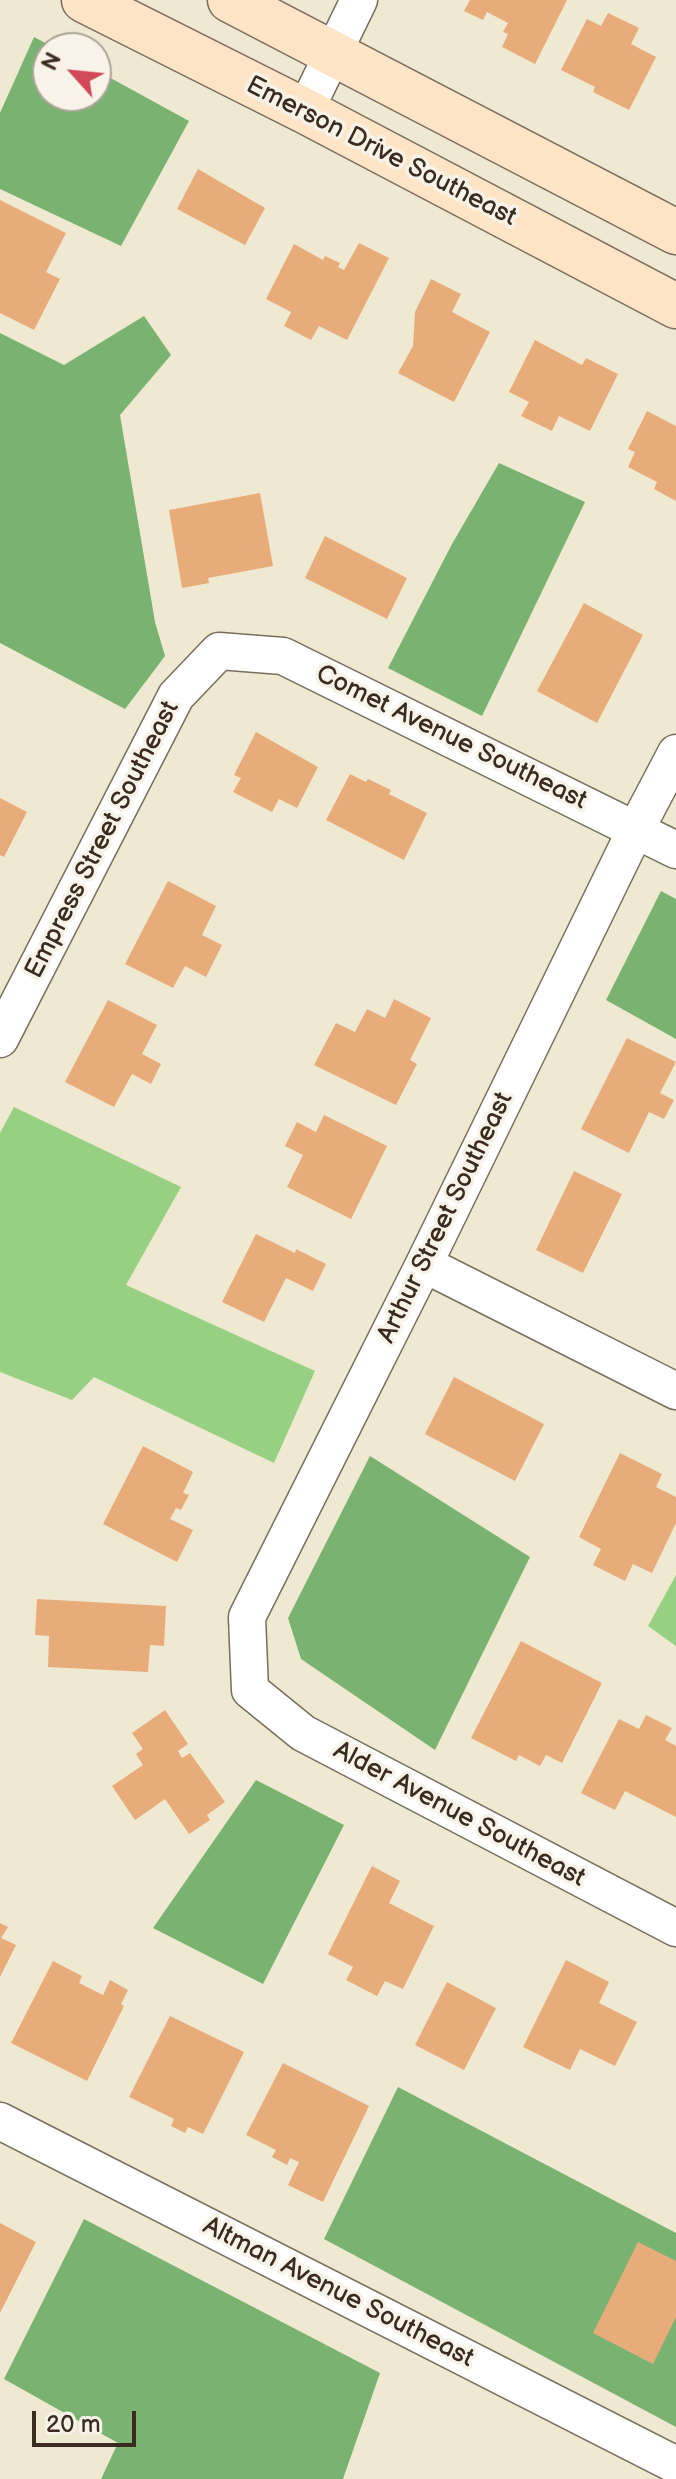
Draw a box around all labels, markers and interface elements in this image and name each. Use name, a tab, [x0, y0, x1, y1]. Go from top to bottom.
north arrow	[32, 32, 112, 112]
text: N	[36, 48, 68, 75]
street label: Emerson Drive Southeast	[241, 70, 521, 234]
street label: Comet Avenue Southeast	[310, 659, 592, 817]
street label: Empress Street Southeast	[19, 696, 187, 984]
street label: Arthur Street Southeast	[372, 1088, 520, 1348]
street label: Alder Avenue Southeast	[328, 1735, 590, 1895]
street label: Altman Avenue Southeast	[197, 2211, 479, 2375]
scale bar	[36, 2395, 140, 2445]
text: 20 m	[46, 2410, 101, 2439]

